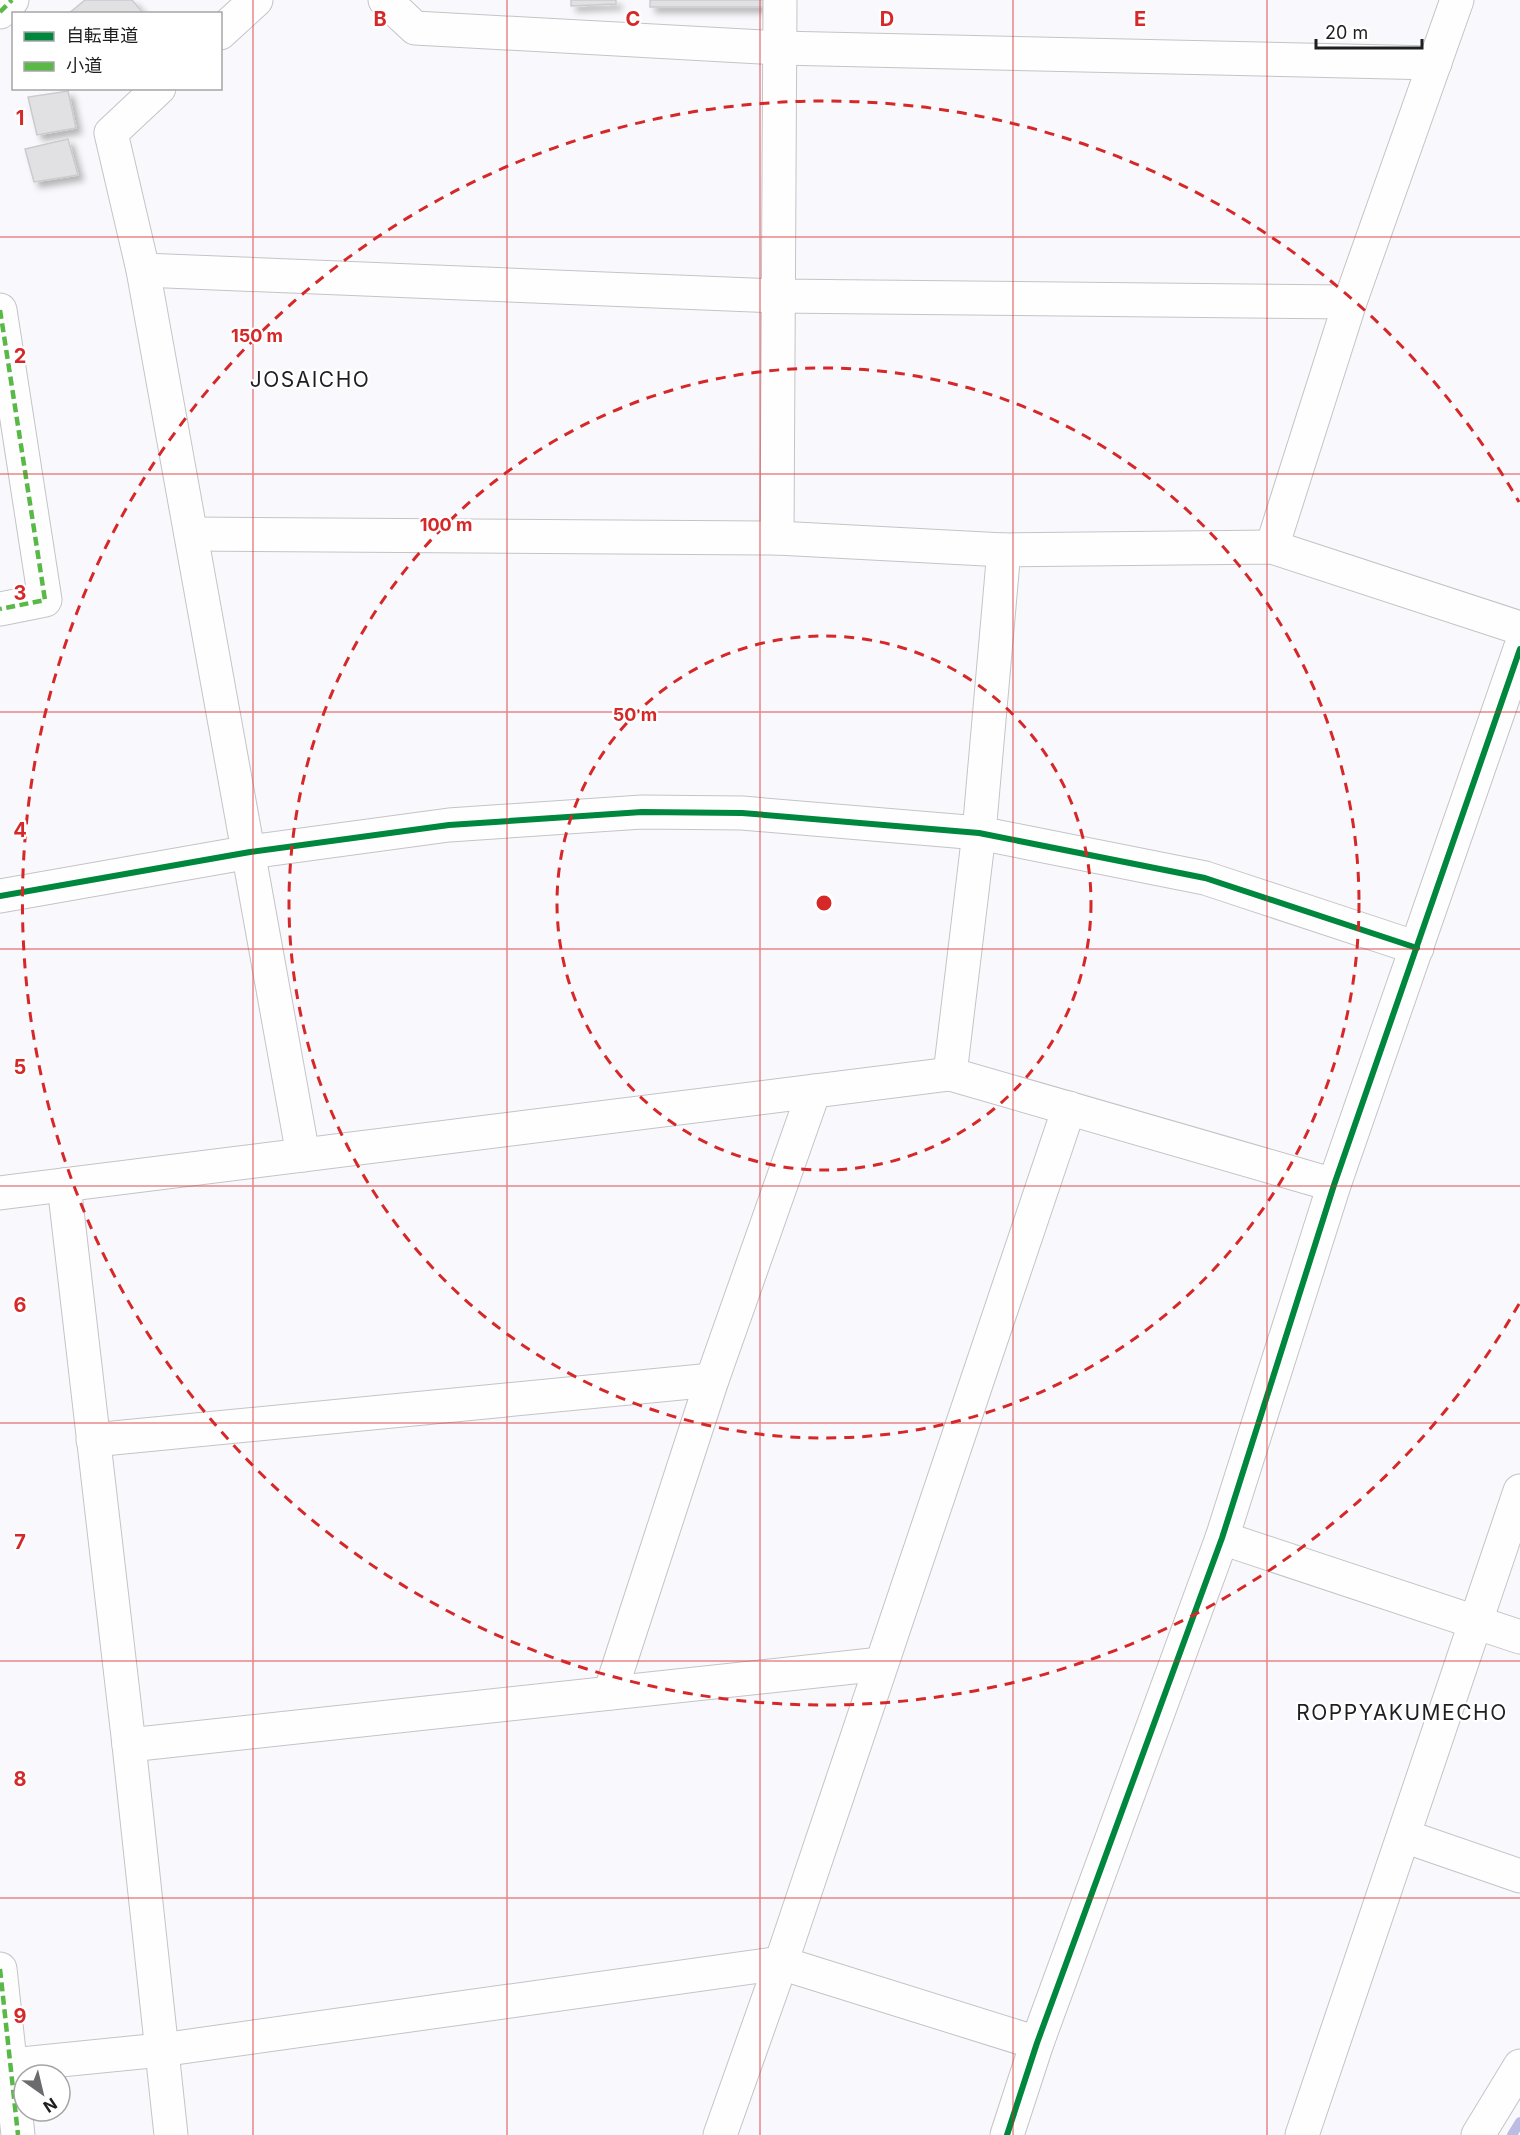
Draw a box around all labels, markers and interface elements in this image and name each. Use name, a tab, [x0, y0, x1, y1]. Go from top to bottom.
text: B	[373, 7, 387, 31]
text: C	[626, 7, 640, 31]
text: D	[880, 7, 894, 31]
text: E	[1134, 7, 1146, 31]
legend	[12, 12, 222, 90]
scale bar	[1316, 12, 1422, 50]
text: 20 m	[1325, 22, 1368, 43]
text: 自転車道	[66, 25, 138, 46]
text: 小道	[66, 55, 102, 76]
text: 1	[16, 106, 24, 130]
text: 150 m	[231, 325, 283, 346]
text: 2	[14, 344, 26, 368]
district label: JOSAICHO	[250, 367, 370, 392]
text: 100 m	[420, 514, 472, 535]
text: 3	[14, 581, 26, 605]
text: 50 m	[613, 704, 657, 725]
text: 4	[13, 818, 27, 842]
centre of rings	[814, 893, 834, 913]
text: 5	[14, 1055, 26, 1079]
text: 6	[14, 1293, 27, 1317]
text: 7	[14, 1530, 26, 1554]
district label: ROPPYAKUMECHO	[1296, 1700, 1508, 1725]
text: 8	[13, 1767, 27, 1791]
text: 9	[14, 2004, 27, 2028]
north arrow	[12, 2063, 72, 2123]
text: N	[40, 2094, 61, 2117]

